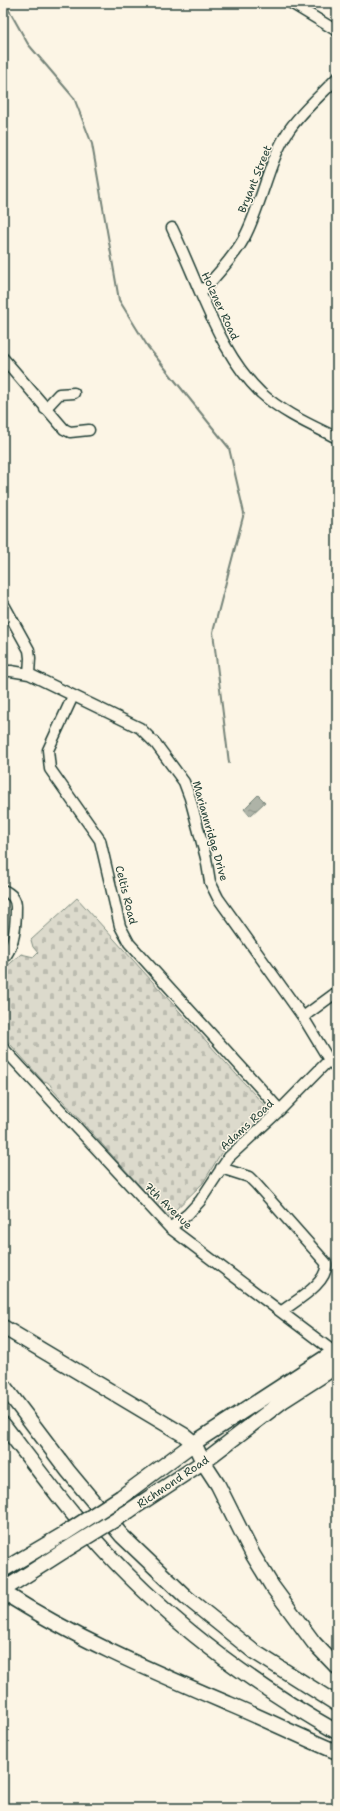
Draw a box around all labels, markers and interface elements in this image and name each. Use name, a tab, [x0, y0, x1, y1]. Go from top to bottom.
street label: Bryant Street	[235, 143, 276, 215]
street label: Holzner Road	[198, 270, 242, 342]
street label: Mariannridge Drive	[189, 779, 231, 883]
street label: Celtis Road	[111, 864, 141, 926]
street label: Adams Road	[217, 1096, 277, 1154]
street label: 7th Avenue	[141, 1179, 195, 1233]
street label: Richmond Road	[134, 1452, 212, 1512]

